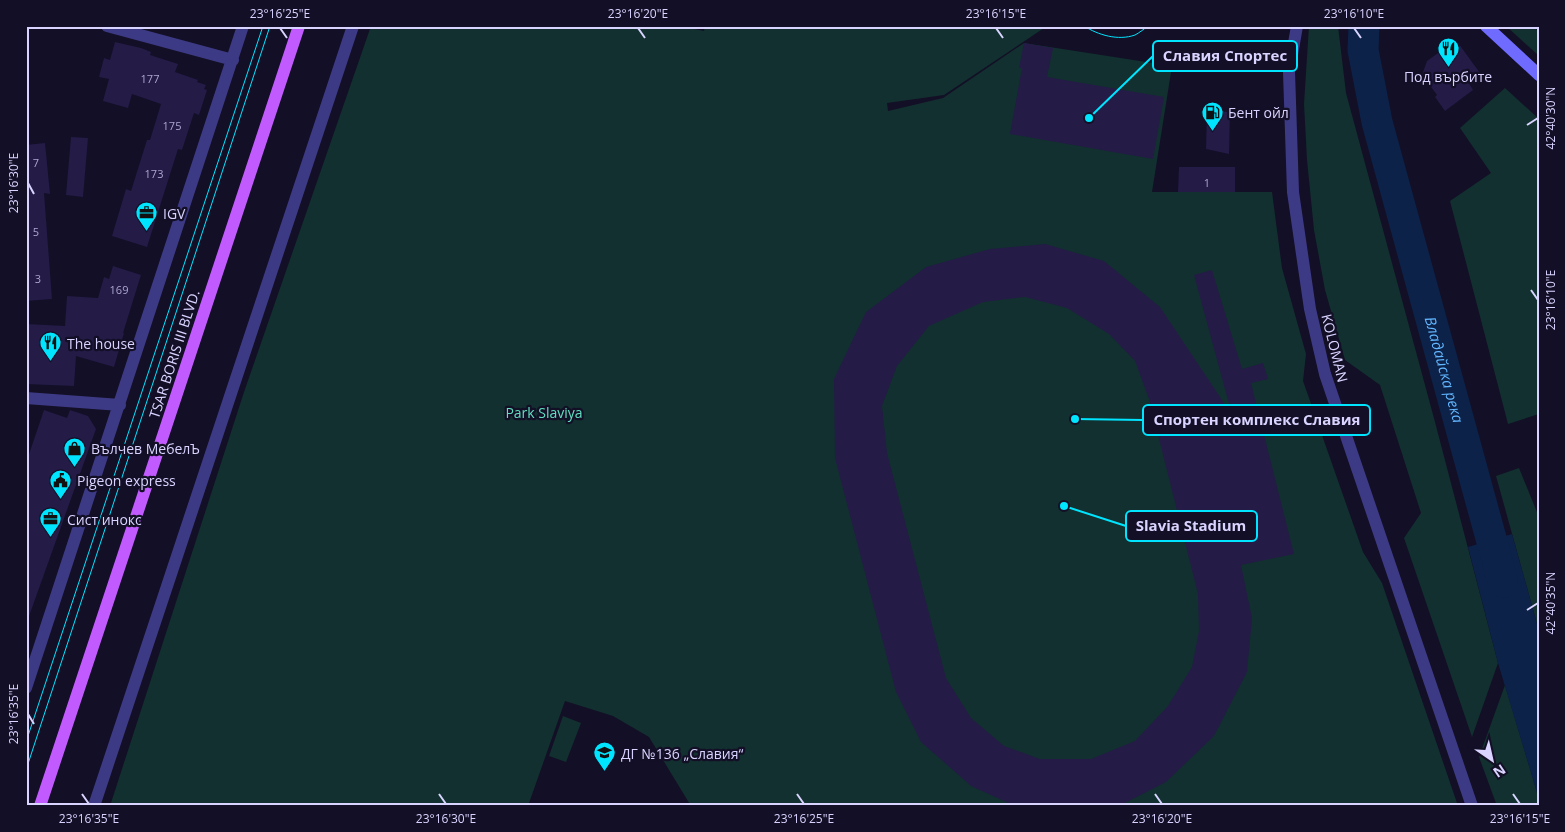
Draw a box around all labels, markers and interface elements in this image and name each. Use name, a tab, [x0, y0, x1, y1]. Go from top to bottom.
text: 23°16'25"E	[250, 5, 310, 22]
text: 23°16'20"E	[608, 5, 668, 22]
text: 23°16'15"E	[966, 5, 1026, 22]
text: 23°16'10"E	[1324, 5, 1384, 22]
restaurant icon: Под върбите	[1436, 36, 1460, 67]
callout: Славия Спортес	[1153, 41, 1297, 71]
text: Славия Спортес	[1163, 45, 1287, 65]
place label: Под върбите	[1404, 67, 1492, 86]
house number: 177	[141, 71, 159, 86]
text: 42°40'30"N	[1542, 87, 1559, 149]
fuel station icon: Бент ойл	[1200, 100, 1224, 131]
place label: Бент ойл	[1228, 103, 1289, 122]
house number: 175	[163, 118, 181, 133]
text: 23°16'30"E	[5, 153, 22, 213]
house number: 7	[33, 155, 39, 170]
house number: 173	[145, 166, 163, 181]
house number: 1	[1204, 175, 1210, 190]
office icon: IGV	[135, 201, 159, 232]
place label: IGV	[163, 204, 186, 223]
house number: 5	[33, 224, 39, 239]
text: 23°16'10"E	[1542, 270, 1559, 330]
house number: 3	[35, 271, 41, 286]
house number: 169	[110, 282, 128, 297]
street label: TSAR BORIS III BLVD.	[144, 287, 204, 421]
street label: KOLOMAN	[1317, 312, 1353, 384]
water label: Владайска река	[1421, 314, 1469, 425]
restaurant icon: The house	[39, 331, 63, 362]
place label: The house	[67, 334, 135, 353]
park label: Park Slaviya	[505, 403, 583, 422]
callout: Спортен комплекс Славия	[1143, 405, 1370, 435]
text: Спортен комплекс Славия	[1154, 409, 1360, 429]
shop icon: Вълчев МебелЪ	[63, 436, 87, 467]
place label: Вълчев МебелЪ	[91, 439, 200, 458]
public building icon: Pigeon express	[49, 468, 73, 499]
place label: Pigeon express	[77, 471, 176, 490]
office icon: Сист инокс	[39, 507, 63, 538]
place label: Сист инокс	[67, 510, 142, 529]
callout: Slavia Stadium	[1126, 511, 1257, 541]
text: Slavia Stadium	[1136, 515, 1246, 535]
text: 42°40'35"N	[1542, 572, 1559, 634]
text: 23°16'35"E	[5, 684, 22, 744]
north arrow	[1468, 734, 1518, 784]
school or university icon: ДГ №136 „Славия“	[593, 741, 617, 772]
place label: ДГ №136 „Славия“	[621, 744, 743, 763]
text: N	[1490, 760, 1510, 782]
text: 23°16'35"E	[59, 810, 119, 827]
text: 23°16'30"E	[416, 810, 476, 827]
text: 23°16'25"E	[774, 810, 834, 827]
text: 23°16'20"E	[1132, 810, 1192, 827]
text: 23°16'15"E	[1490, 810, 1550, 827]

